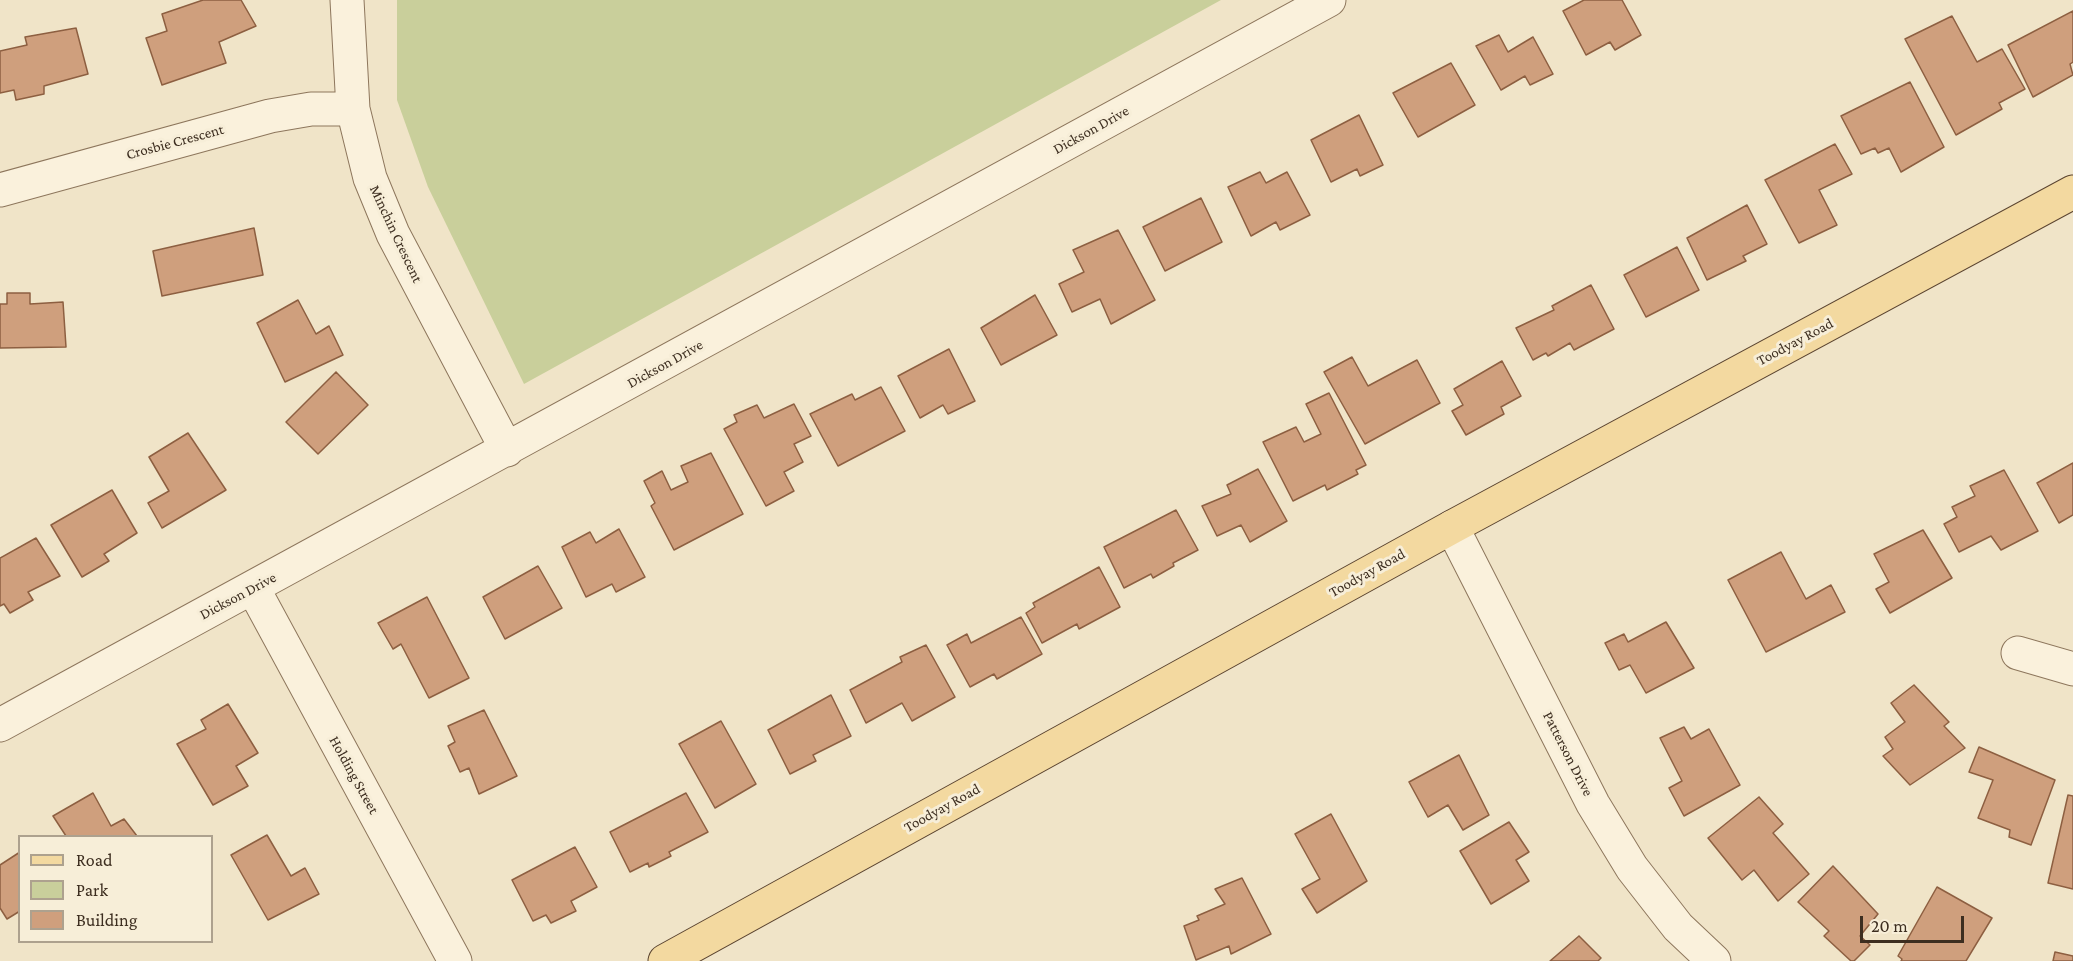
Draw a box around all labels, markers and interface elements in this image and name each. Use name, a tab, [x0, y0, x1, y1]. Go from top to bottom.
street label: Dickson Drive	[1050, 102, 1132, 158]
street label: Crosbie Crescent	[124, 120, 226, 164]
street label: Minchin Crescent	[366, 182, 426, 286]
street label: Toodyay Road	[1754, 314, 1836, 370]
street label: Dickson Drive	[624, 336, 706, 392]
street label: Toodyay Road	[1326, 545, 1408, 601]
street label: Dickson Drive	[197, 568, 279, 624]
street label: Patterson Drive	[1539, 709, 1597, 799]
street label: Holding Street	[325, 733, 383, 817]
street label: Toodyay Road	[901, 780, 983, 836]
legend	[18, 835, 213, 943]
text: Road	[76, 850, 113, 870]
text: Park	[76, 880, 108, 900]
scale bar	[1863, 904, 1966, 942]
text: Building	[76, 910, 137, 930]
text: 20 m	[1871, 916, 1908, 936]

